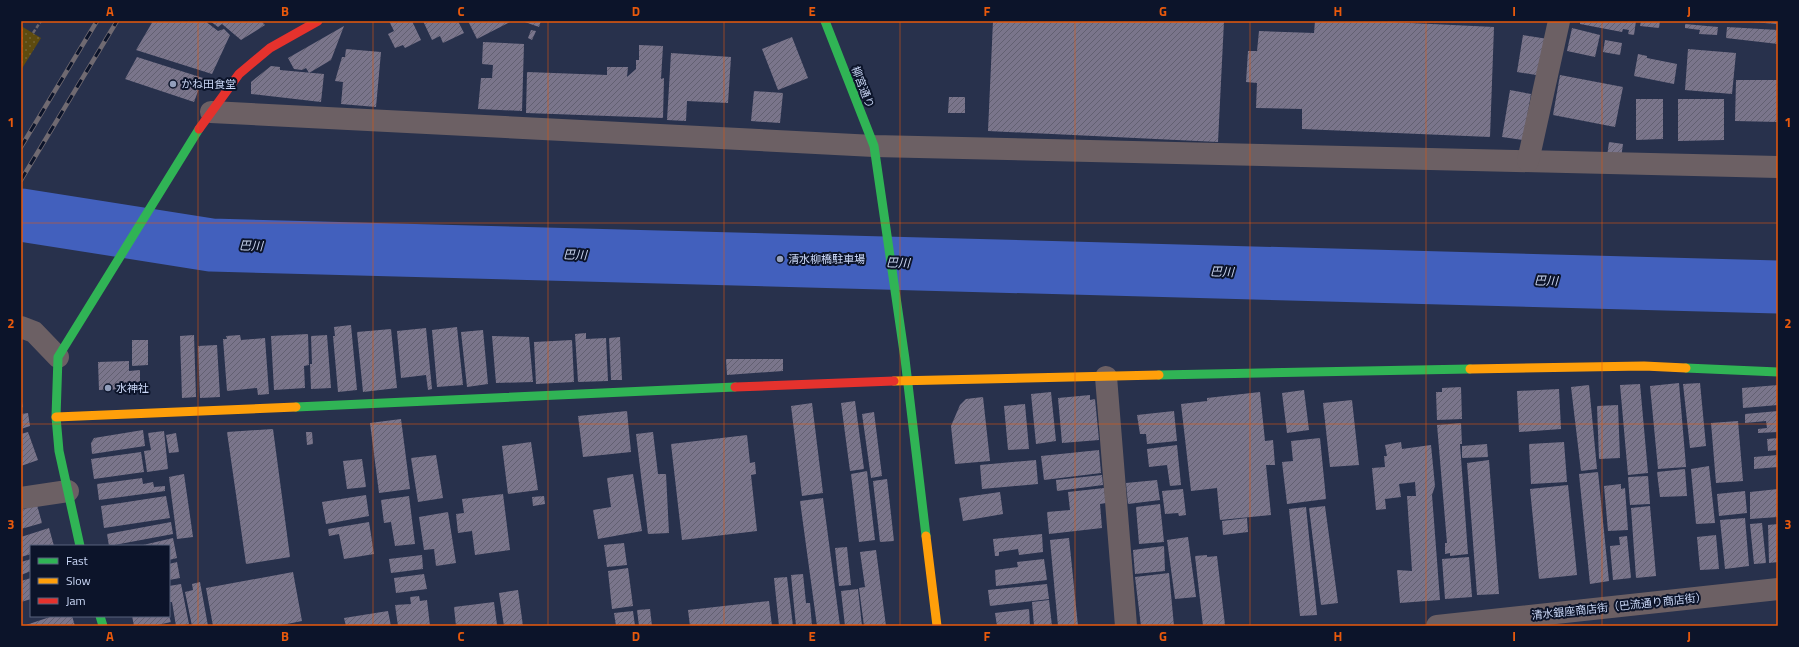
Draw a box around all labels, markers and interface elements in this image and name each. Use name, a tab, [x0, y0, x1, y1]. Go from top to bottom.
text: A	[106, 1, 114, 21]
text: B	[281, 1, 289, 21]
text: C	[457, 1, 465, 21]
text: D	[632, 1, 640, 21]
text: E	[808, 1, 816, 21]
text: F	[984, 1, 991, 21]
text: G	[1159, 1, 1167, 21]
text: H	[1334, 1, 1342, 21]
text: I	[1512, 1, 1516, 21]
text: J	[1687, 1, 1691, 21]
street label: 柳宮通り	[848, 64, 878, 110]
place label: かね田食堂	[181, 76, 236, 92]
marker: かね田食堂	[168, 79, 178, 89]
text: 1	[7, 112, 15, 132]
text: 1	[1784, 112, 1792, 132]
water label: 巴川	[239, 236, 265, 255]
water label: 巴川	[563, 245, 589, 264]
place label: 清水柳橋駐車場	[788, 251, 865, 267]
water label: 巴川	[886, 253, 912, 272]
marker: 清水柳橋駐車場	[775, 254, 785, 264]
water label: 巴川	[1210, 262, 1236, 281]
water label: 巴川	[1534, 271, 1560, 290]
text: 2	[7, 313, 15, 333]
text: 2	[1784, 313, 1792, 333]
place label: 水神社	[116, 380, 149, 396]
marker: 水神社	[103, 383, 113, 393]
text: 3	[7, 514, 15, 534]
text: 3	[1784, 514, 1792, 534]
legend	[30, 545, 170, 617]
text: Fast	[66, 551, 89, 570]
text: Slow	[66, 571, 91, 590]
street label: 清水銀座商店街（巴流通り商店街）	[1531, 589, 1707, 623]
text: Jam	[66, 591, 86, 610]
text: A	[106, 626, 114, 646]
text: B	[281, 626, 289, 646]
text: C	[457, 626, 465, 646]
text: D	[632, 626, 640, 646]
text: E	[808, 626, 816, 646]
text: F	[984, 626, 991, 646]
text: G	[1159, 626, 1167, 646]
text: H	[1334, 626, 1342, 646]
text: I	[1512, 626, 1516, 646]
text: J	[1687, 626, 1691, 646]

